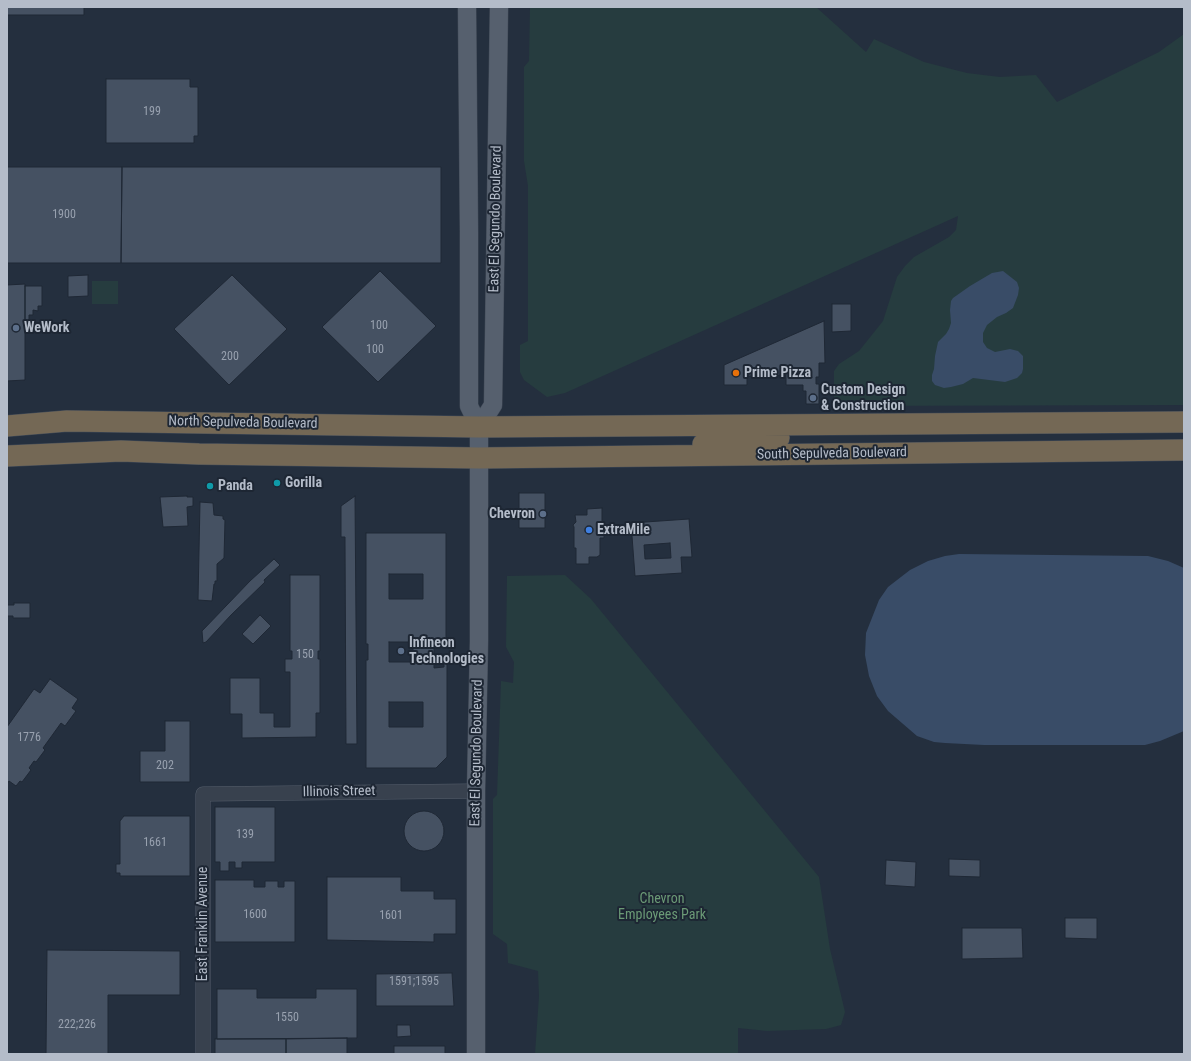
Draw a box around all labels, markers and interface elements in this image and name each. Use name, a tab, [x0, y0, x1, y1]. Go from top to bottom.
house number: 199	[143, 105, 161, 119]
street label: East El Segundo Boulevard	[486, 145, 506, 293]
house number: 1900	[52, 208, 76, 222]
house number: 100	[370, 319, 388, 333]
place label: WeWork	[24, 320, 70, 336]
marker: WeWork	[11, 323, 21, 333]
house number: 100	[366, 343, 384, 357]
house number: 200	[221, 350, 239, 364]
place label: Prime Pizza	[744, 365, 811, 381]
marker: Prime Pizza	[731, 368, 741, 378]
place label: Custom Design & Construction	[821, 382, 905, 414]
marker: Custom Design & Construction	[808, 393, 818, 403]
street label: North Sepulveda Boulevard	[168, 413, 318, 433]
street label: South Sepulveda Boulevard	[757, 444, 907, 464]
place label: Gorilla	[285, 475, 322, 491]
place label: Panda	[218, 478, 253, 494]
marker: Gorilla	[272, 478, 282, 488]
marker: Panda	[205, 481, 215, 491]
place label: Chevron	[489, 506, 535, 522]
marker: Chevron	[538, 509, 548, 519]
place label: ExtraMile	[597, 522, 650, 538]
marker: ExtraMile	[584, 525, 594, 535]
place label: Infineon Technologies	[409, 635, 484, 668]
marker: Infineon Technologies	[396, 646, 406, 656]
house number: 150	[296, 648, 314, 662]
street label: East El Segundo Boulevard	[467, 679, 487, 827]
house number: 1776	[17, 731, 41, 745]
house number: 202	[156, 759, 174, 773]
street label: Illinois Street	[303, 783, 375, 801]
house number: 139	[236, 828, 254, 842]
house number: 1661	[143, 836, 167, 850]
street label: East Franklin Avenue	[195, 867, 211, 981]
park label: Chevron Employees Park	[618, 891, 706, 924]
house number: 1600	[243, 908, 267, 922]
house number: 1601	[379, 909, 403, 923]
house number: 1591;1595	[389, 975, 439, 989]
house number: 1550	[275, 1011, 299, 1025]
house number: 222;226	[58, 1018, 96, 1032]

